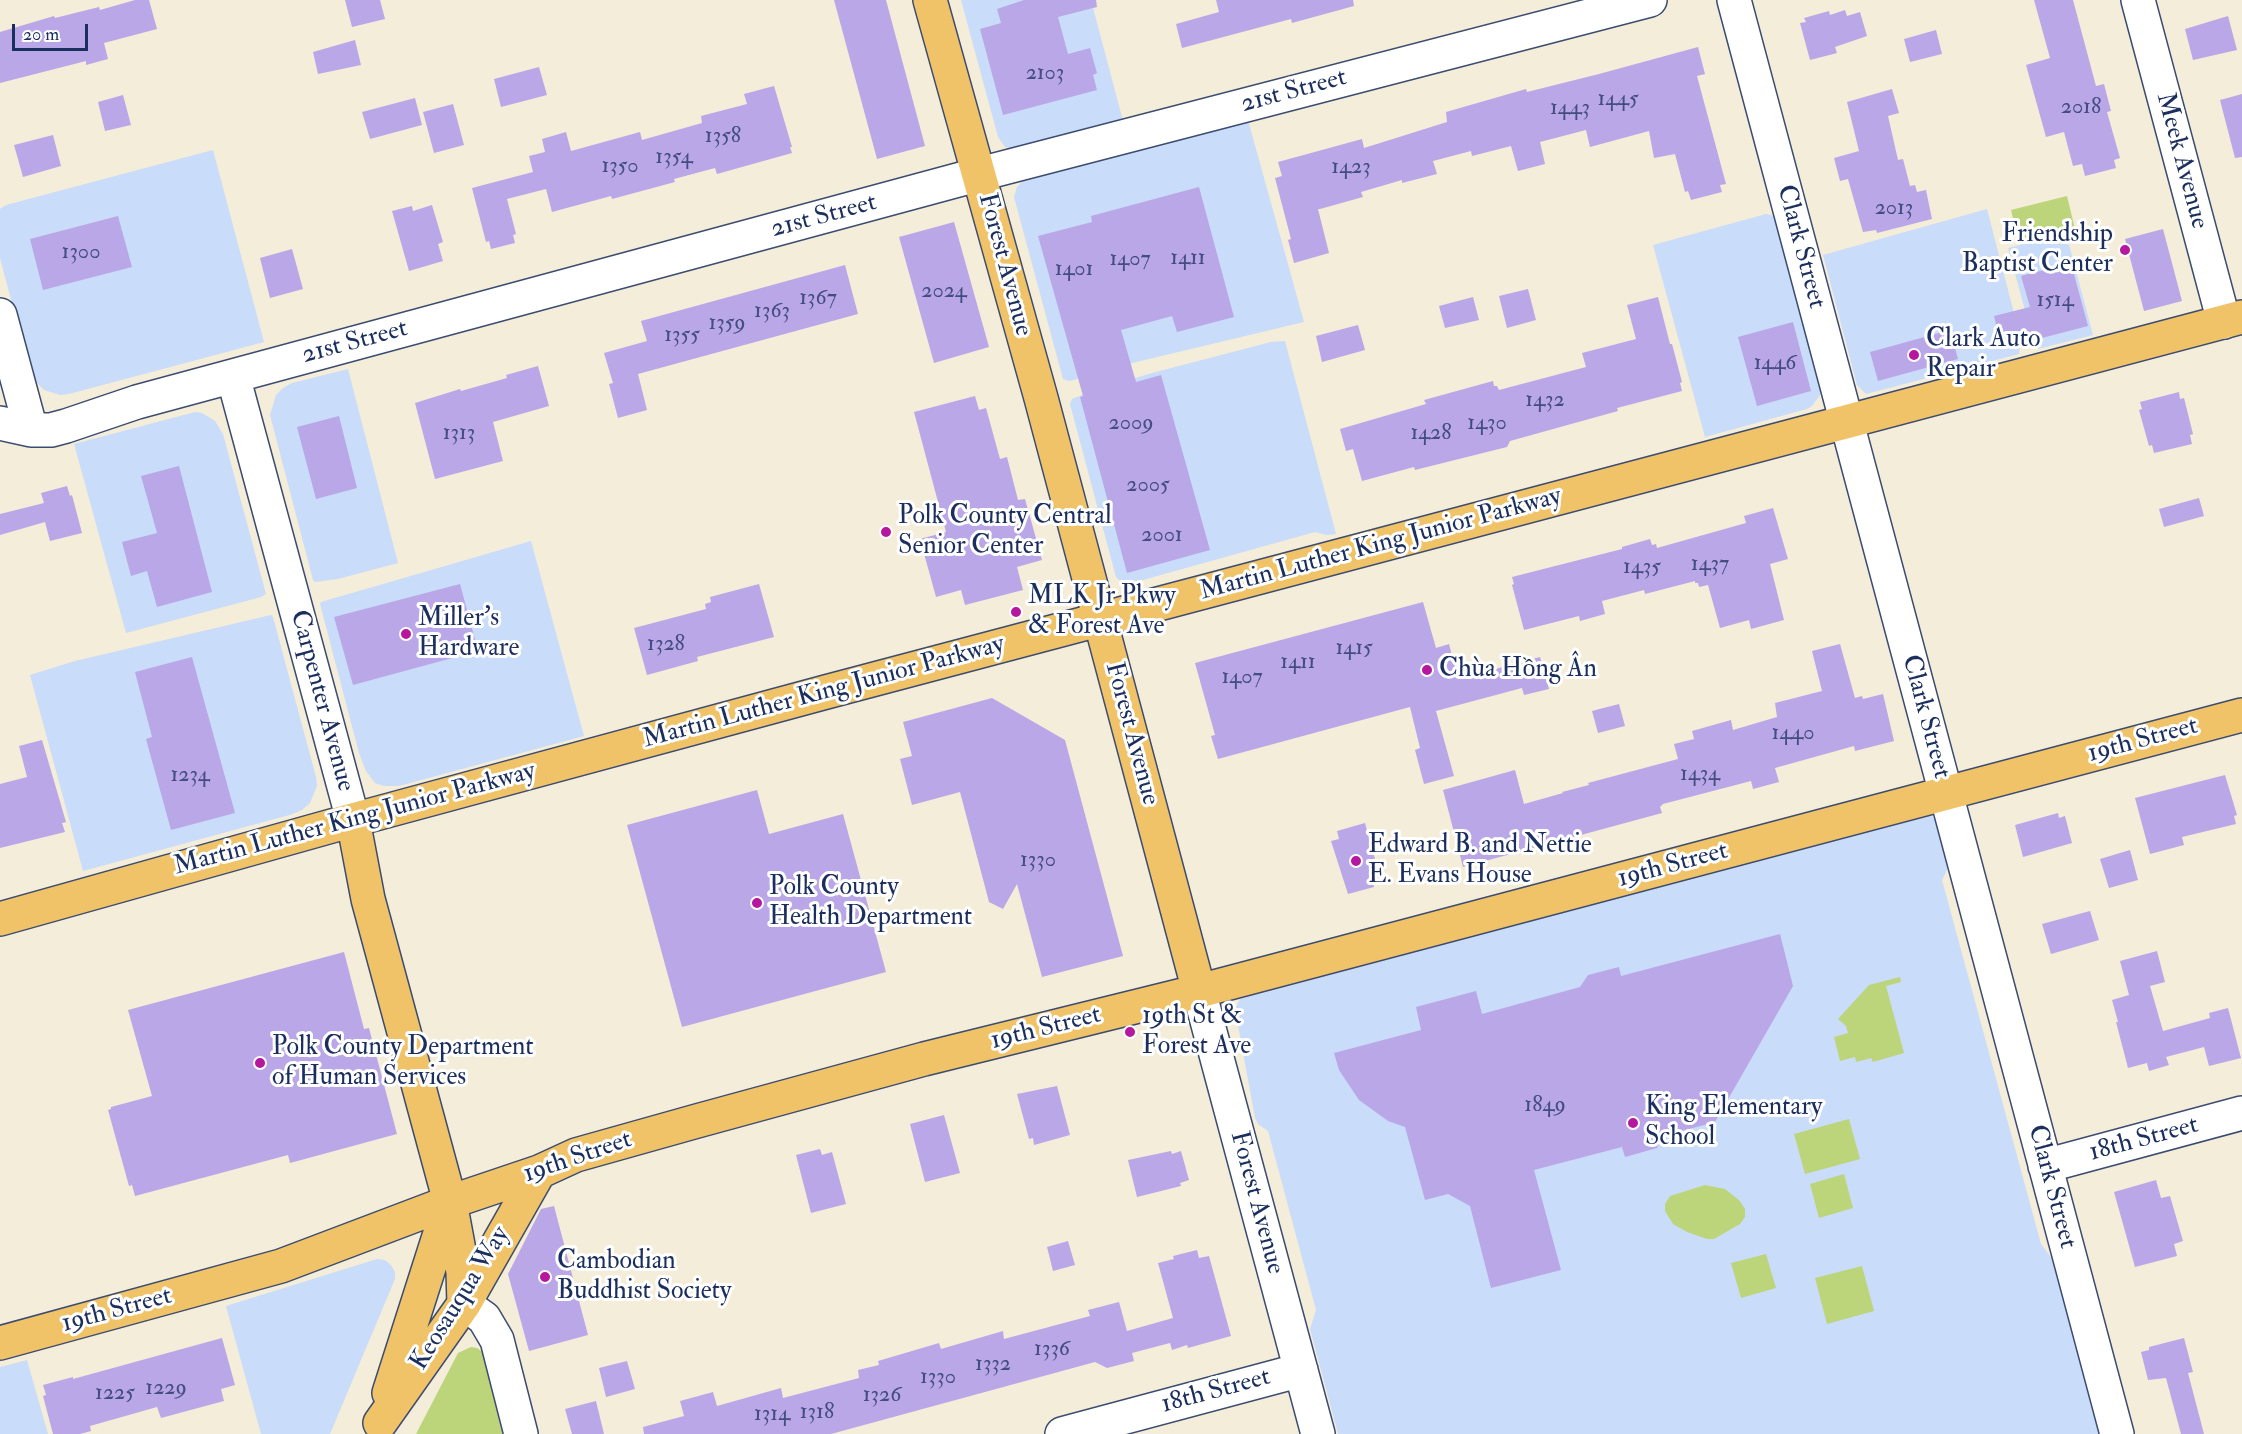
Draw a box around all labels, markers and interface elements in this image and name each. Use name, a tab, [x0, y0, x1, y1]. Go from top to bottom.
scale bar	[15, 12, 92, 50]
text: 20 m	[23, 23, 59, 46]
house number: 2103	[1026, 61, 1064, 87]
street label: 21st Street	[1238, 63, 1350, 121]
house number: 1445	[1597, 87, 1639, 113]
street label: Meek Avenue	[2148, 90, 2214, 232]
house number: 2018	[2061, 95, 2101, 121]
house number: 1443	[1550, 96, 1590, 122]
house number: 1358	[705, 124, 741, 150]
house number: 1354	[655, 145, 693, 171]
house number: 1350	[601, 154, 639, 180]
house number: 1423	[1331, 155, 1371, 181]
street label: Clark Street	[1769, 182, 1831, 312]
street label: 21st Street	[768, 188, 880, 246]
street label: Forest Avenue	[970, 190, 1038, 340]
house number: 2013	[1875, 196, 1913, 222]
place label: Friendship Baptist Center	[1962, 219, 2113, 280]
house number: 1300	[62, 240, 100, 266]
marker: Friendship Baptist Center	[2118, 243, 2132, 257]
house number: 1411	[1170, 246, 1206, 272]
house number: 1407	[1109, 247, 1151, 273]
house number: 1401	[1055, 257, 1093, 283]
house number: 2024	[921, 279, 967, 305]
house number: 1367	[799, 286, 837, 312]
house number: 1514	[2036, 288, 2074, 314]
house number: 1363	[754, 299, 790, 325]
house number: 1359	[708, 311, 746, 337]
street label: 21st Street	[299, 314, 411, 372]
house number: 1355	[664, 323, 700, 349]
place label: Clark Auto Repair	[1926, 324, 2041, 386]
marker: Clark Auto Repair	[1907, 348, 1921, 362]
house number: 1446	[1754, 351, 1796, 377]
house number: 1432	[1525, 388, 1565, 414]
house number: 2009	[1109, 411, 1153, 437]
house number: 1430	[1467, 411, 1507, 437]
house number: 1313	[443, 421, 475, 447]
house number: 1428	[1410, 421, 1452, 447]
house number: 2005	[1126, 473, 1170, 499]
street label: Martin Luther King Junior Parkway	[1197, 482, 1565, 608]
place label: Polk County Central Senior Center	[898, 501, 1112, 562]
house number: 2001	[1141, 523, 1183, 549]
marker: Polk County Central Senior Center	[879, 525, 893, 539]
house number: 1437	[1691, 552, 1729, 578]
house number: 1435	[1623, 555, 1661, 581]
place label: MLK Jr Pkwy & Forest Ave	[1028, 581, 1176, 642]
place label: Miller's Hardware	[418, 603, 519, 664]
marker: MLK Jr Pkwy & Forest Ave	[1009, 605, 1023, 619]
street label: Carpenter Avenue	[282, 607, 360, 795]
marker: Miller's Hardware	[399, 627, 413, 641]
street label: Martin Luther King Junior Parkway	[640, 630, 1008, 756]
house number: 1328	[647, 632, 685, 658]
house number: 1415	[1335, 636, 1373, 662]
house number: 1411	[1280, 650, 1316, 676]
street label: Clark Street	[1894, 652, 1956, 782]
place label: Chùa Hồng Ân	[1439, 654, 1597, 686]
street label: Forest Avenue	[1097, 659, 1165, 809]
marker: Chùa Hồng Ân	[1420, 663, 1434, 677]
house number: 1407	[1221, 665, 1263, 691]
street label: 19th Street	[2085, 711, 2201, 771]
house number: 1440	[1772, 721, 1814, 747]
street label: Martin Luther King Junior Parkway	[171, 757, 539, 883]
house number: 1434	[1680, 762, 1720, 788]
house number: 1234	[170, 763, 210, 789]
place label: Edward B. and Nettie E. Evans House	[1368, 830, 1592, 892]
street label: 19th Street	[1615, 836, 1731, 896]
house number: 1330	[1020, 848, 1056, 874]
marker: Edward B. and Nettie E. Evans House	[1349, 854, 1363, 868]
place label: Polk County Health Department	[769, 872, 972, 934]
marker: Polk County Health Department	[750, 896, 764, 910]
street label: 19th Street	[988, 1000, 1104, 1058]
place label: 19th St & Forest Ave	[1142, 1001, 1251, 1062]
marker: 19th St & Forest Ave	[1123, 1025, 1137, 1039]
place label: Polk County Department of Human Services	[272, 1032, 534, 1094]
marker: Polk County Department of Human Services	[253, 1056, 267, 1070]
place label: King Elementary School	[1645, 1092, 1822, 1154]
house number: 1849	[1524, 1093, 1566, 1119]
street label: 18th Street	[2086, 1110, 2202, 1170]
marker: King Elementary School	[1626, 1116, 1640, 1130]
street label: Clark Street	[2020, 1122, 2082, 1252]
street label: 19th Street	[520, 1125, 636, 1191]
street label: Forest Avenue	[1222, 1128, 1290, 1278]
street label: Keosauqua Way	[404, 1221, 518, 1377]
place label: Cambodian Buddhist Society	[557, 1246, 731, 1308]
marker: Cambodian Buddhist Society	[538, 1270, 552, 1284]
street label: 19th Street	[59, 1281, 175, 1341]
house number: 1336	[1034, 1337, 1070, 1363]
house number: 1332	[975, 1352, 1011, 1378]
street label: 18th Street	[1158, 1362, 1274, 1422]
house number: 1330	[920, 1365, 956, 1391]
house number: 1229	[145, 1376, 187, 1402]
house number: 1225	[95, 1381, 135, 1407]
house number: 1326	[863, 1383, 901, 1409]
house number: 1318	[800, 1400, 834, 1426]
house number: 1314	[754, 1402, 790, 1428]

